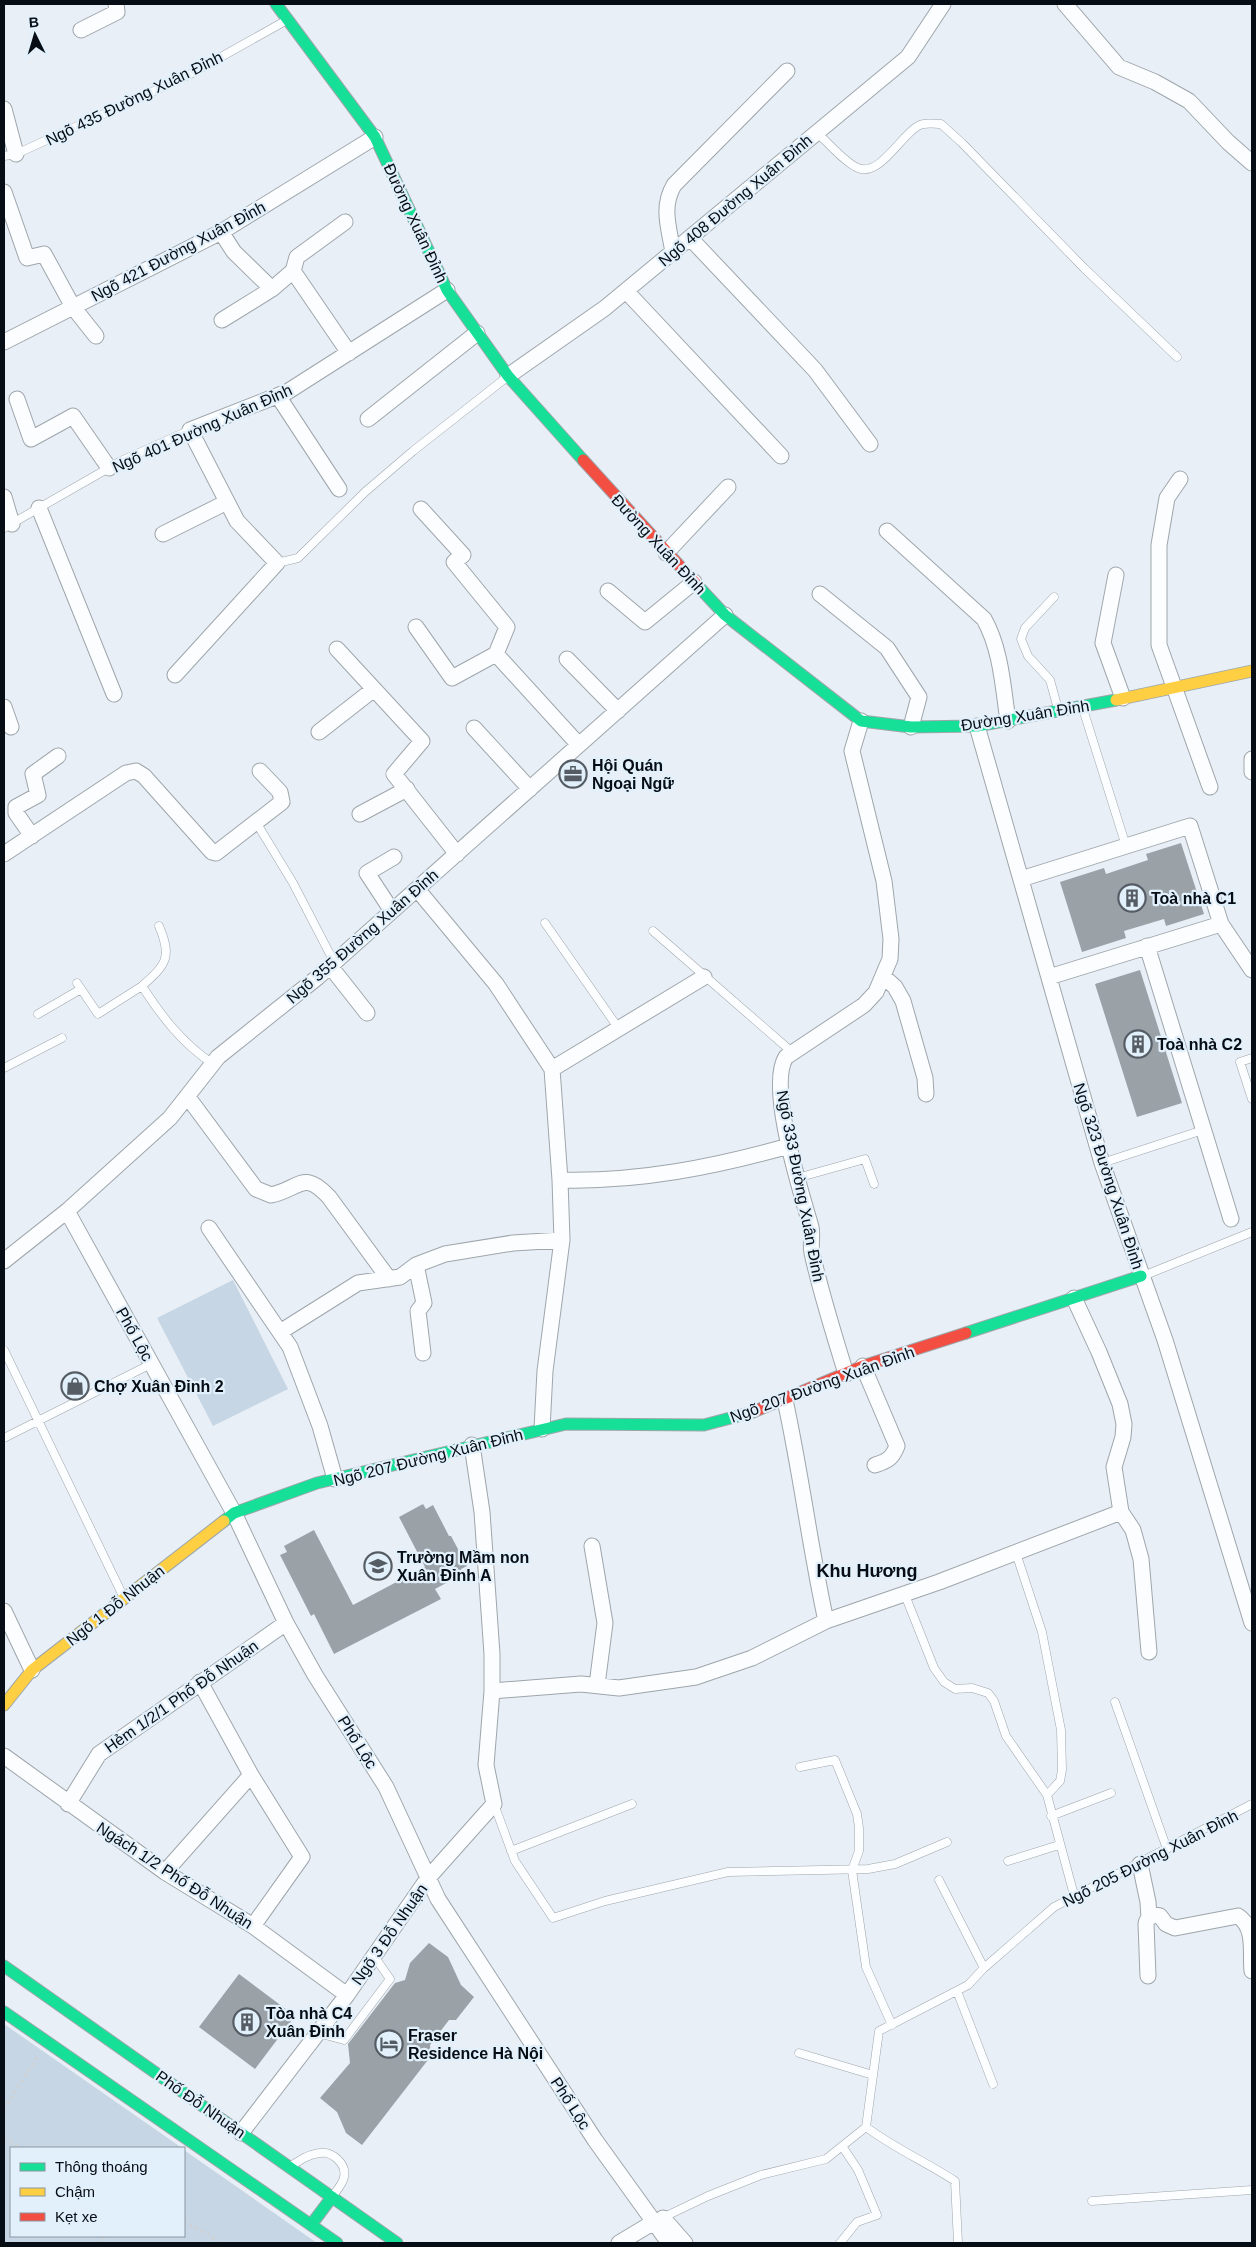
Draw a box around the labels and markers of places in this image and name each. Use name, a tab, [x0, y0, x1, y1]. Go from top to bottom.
place label: Hội Quán Ngoại Ngữ	[592, 757, 674, 792]
office icon: Hội Quán Ngoại Ngữ	[558, 759, 588, 789]
building icon: Toà nhà C1	[1117, 883, 1147, 913]
place label: Toà nhà C1	[1151, 890, 1236, 907]
building icon: Toà nhà C2	[1123, 1029, 1153, 1059]
place label: Toà nhà C2	[1157, 1036, 1242, 1053]
shop icon: Chợ Xuân Đỉnh 2	[60, 1371, 90, 1401]
place label: Chợ Xuân Đỉnh 2	[94, 1378, 224, 1395]
place label: Trường Mầm non Xuân Đỉnh A	[397, 1549, 529, 1584]
school or university icon: Trường Mầm non Xuân Đỉnh A	[363, 1551, 393, 1581]
place label: Tòa nhà C4 Xuân Đỉnh	[266, 2005, 352, 2040]
building icon: Tòa nhà C4 Xuân Đỉnh	[232, 2007, 262, 2037]
place label: Fraser Residence Hà Nội	[408, 2027, 543, 2062]
hotel icon: Fraser Residence Hà Nội	[374, 2029, 404, 2059]

